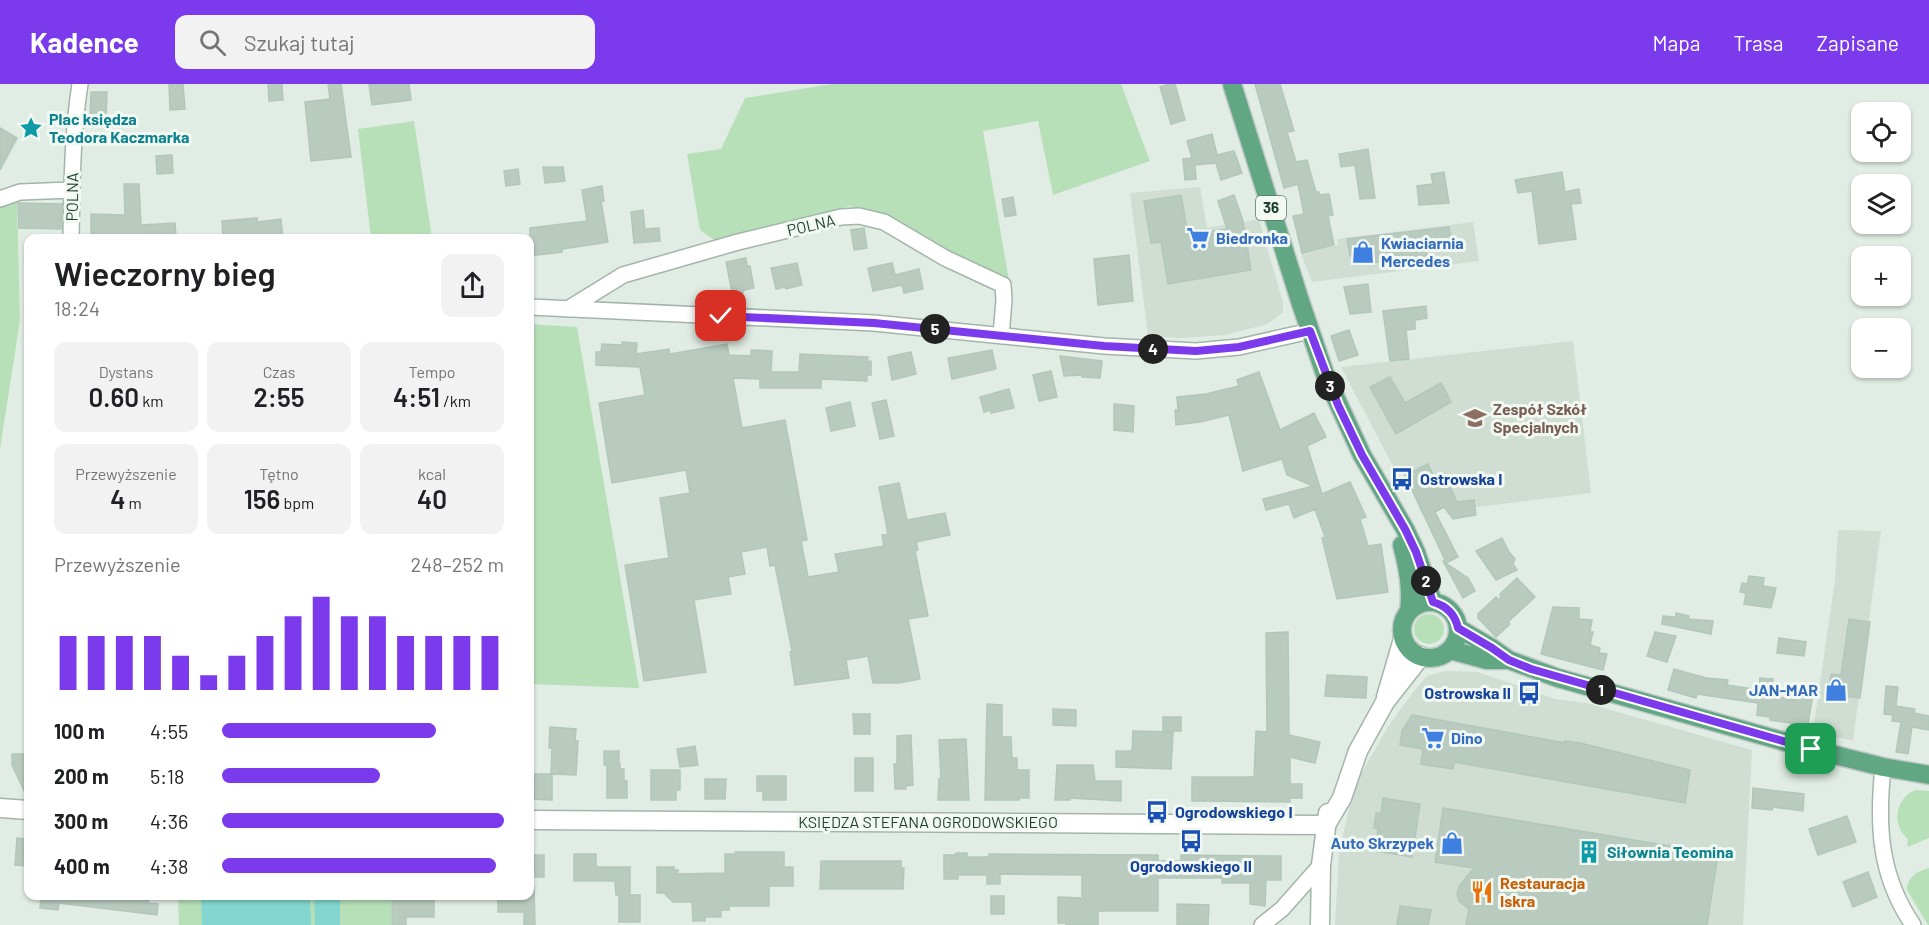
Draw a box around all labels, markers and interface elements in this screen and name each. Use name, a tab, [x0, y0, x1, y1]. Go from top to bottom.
search box	[175, 15, 595, 69]
text: Kadence	[30, 25, 139, 59]
icon: search	[196, 26, 229, 59]
text: Szukaj tutaj	[244, 29, 355, 55]
text: Mapa	[1653, 30, 1701, 55]
text: Trasa	[1734, 30, 1784, 55]
text: Zapisane	[1817, 30, 1899, 55]
map controls	[1851, 102, 1911, 378]
button: locate	[1851, 102, 1911, 162]
place label: Plac księdza Teodora Kaczmarka	[49, 109, 189, 146]
place icon: Plac księdza Teodora Kaczmarka	[18, 115, 44, 141]
street label: POLNA	[62, 172, 81, 222]
button: layers	[1851, 174, 1911, 234]
road number: 36	[1256, 196, 1286, 220]
street label: POLNA	[785, 210, 837, 239]
supermarket icon: Biedronka	[1185, 225, 1211, 251]
place label: Biedronka	[1216, 228, 1288, 247]
place label: Kwiaciarnia Mercedes	[1381, 233, 1464, 270]
shop icon: Kwiaciarnia Mercedes	[1350, 239, 1376, 265]
button: +	[1851, 246, 1911, 306]
text: Wieczorny bieg	[54, 253, 276, 293]
button: share	[441, 254, 504, 317]
pin	[695, 290, 746, 341]
text: 18:24	[54, 296, 100, 320]
icon: check	[704, 299, 737, 332]
pin: 5	[920, 314, 950, 344]
button: −	[1851, 318, 1911, 378]
text: 5	[931, 319, 939, 338]
pin: 4	[1138, 334, 1168, 364]
text: 4	[1148, 339, 1158, 358]
text: Dystans	[99, 362, 153, 381]
text: Czas	[263, 362, 295, 381]
text: Tempo	[408, 362, 456, 381]
pin: 3	[1315, 371, 1345, 401]
text: 3	[1326, 376, 1334, 395]
text: 0.60	[89, 381, 139, 412]
text: 2:55	[253, 381, 305, 412]
text: 4:51	[393, 381, 440, 412]
text: km	[139, 391, 163, 410]
text: /km	[440, 391, 471, 410]
place label: Zespół Szkół Specjalnych	[1493, 399, 1587, 436]
school or university icon: Zespół Szkół Specjalnych	[1462, 405, 1488, 431]
text: Przewyższenie	[75, 464, 177, 483]
text: Tętno	[259, 464, 299, 483]
text: kcal	[418, 464, 446, 483]
bus stop icon: Ostrowska I	[1389, 466, 1415, 492]
place label: Ostrowska I	[1420, 469, 1502, 488]
text: 4	[110, 483, 125, 514]
text: 156	[244, 483, 280, 514]
text: 40	[417, 483, 447, 514]
text: m	[125, 493, 142, 512]
text: bpm	[280, 493, 314, 512]
text: Przewyższenie	[54, 552, 181, 576]
text: 248–252 m	[411, 552, 504, 576]
pin: 2	[1411, 566, 1441, 596]
text: 2	[1422, 571, 1430, 590]
pin: 1	[1586, 675, 1616, 705]
shop icon: JAN-MAR	[1823, 677, 1849, 703]
bus stop icon: Ostrowska II	[1516, 680, 1542, 706]
text: 1	[1598, 680, 1604, 699]
place label: JAN-MAR	[1749, 680, 1818, 699]
place label: Ostrowska II	[1424, 683, 1511, 702]
text: 100 m	[54, 719, 105, 743]
text: 4:55	[150, 719, 188, 743]
pin	[1785, 723, 1836, 774]
supermarket icon: Dino	[1420, 725, 1446, 751]
place label: Dino	[1451, 728, 1483, 747]
icon: arrive	[1794, 732, 1827, 765]
text: 200 m	[54, 764, 109, 788]
text: 5:18	[150, 764, 184, 788]
bus stop icon: Ogrodowskiego I	[1144, 799, 1170, 825]
place label: Ogrodowskiego I	[1175, 802, 1293, 821]
text: 300 m	[54, 809, 108, 833]
text: 4:36	[150, 809, 188, 833]
street label: KSIĘDZA STEFANA OGRODOWSKIEGO	[798, 812, 1058, 831]
bus stop icon: Ogrodowskiego II	[1178, 828, 1204, 854]
shop icon: Auto Skrzypek	[1439, 830, 1465, 856]
place label: Auto Skrzypek	[1330, 833, 1434, 852]
building icon: Siłownia Teomina	[1576, 839, 1602, 865]
place label: Siłownia Teomina	[1607, 842, 1733, 861]
text: 400 m	[54, 854, 110, 878]
text: 4:38	[150, 854, 189, 878]
place label: Ogrodowskiego II	[1130, 856, 1252, 875]
place label: Restauracja Iskra	[1500, 873, 1585, 910]
restaurant icon: Restauracja Iskra	[1469, 879, 1495, 905]

